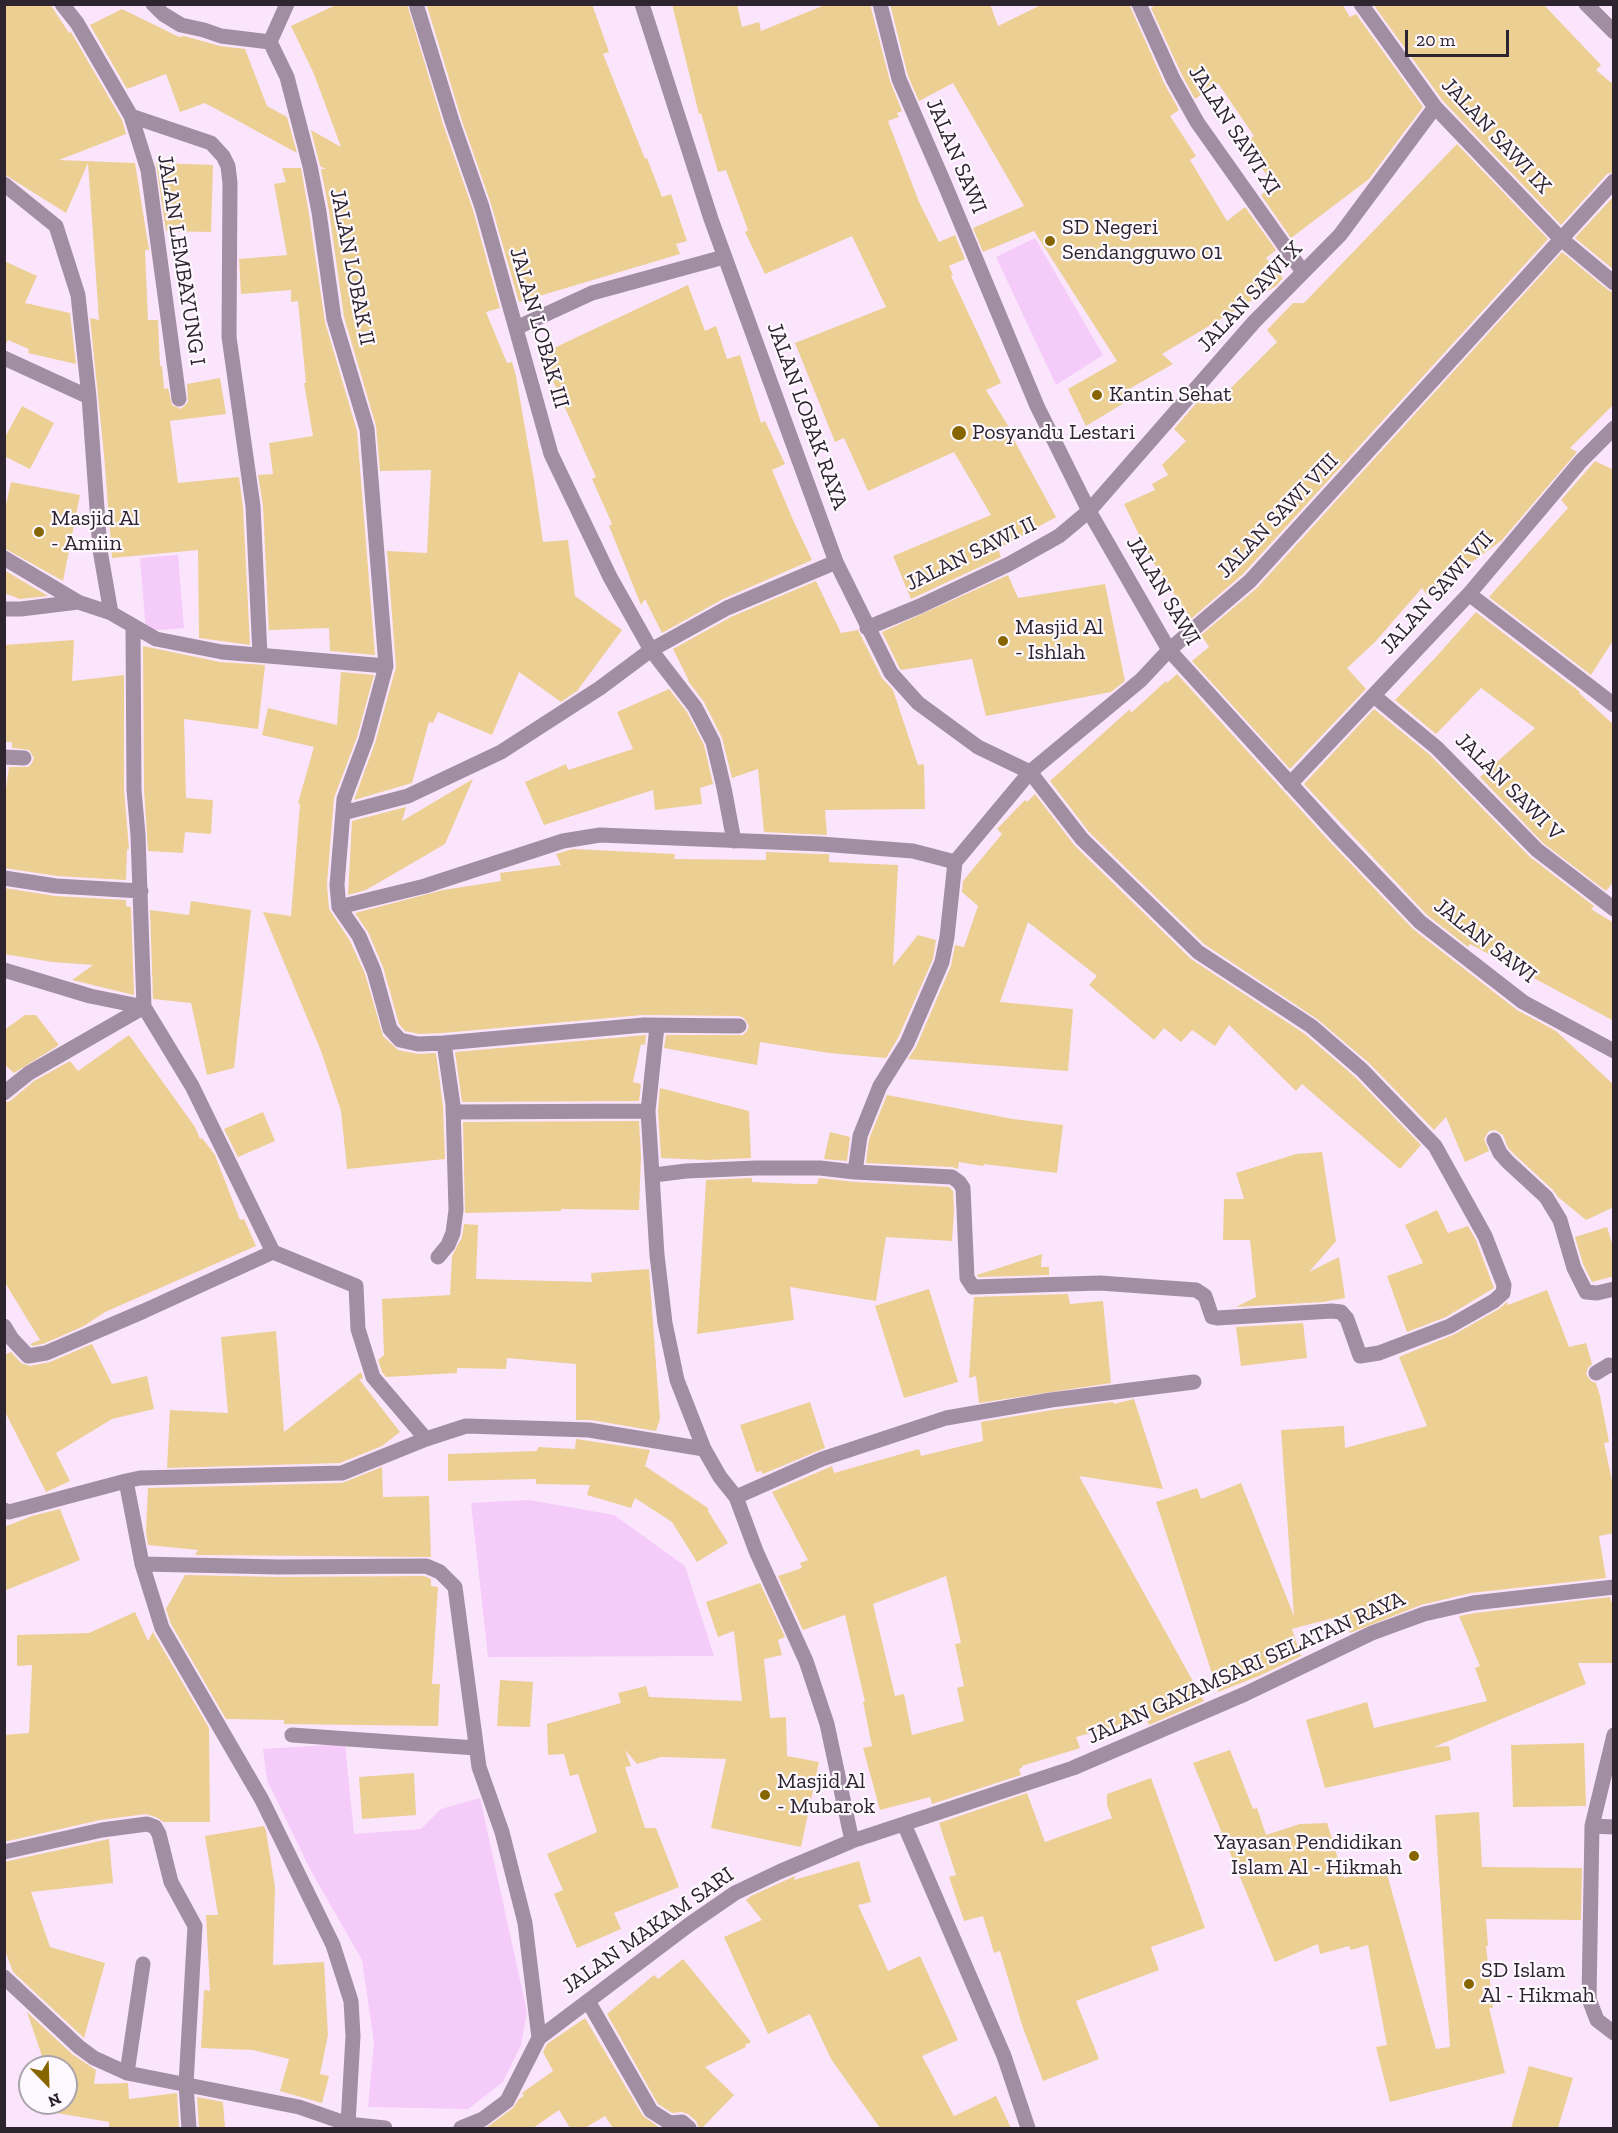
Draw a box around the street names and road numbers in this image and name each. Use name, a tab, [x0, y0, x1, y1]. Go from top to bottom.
street label: JALAN SAWI XI	[1182, 60, 1286, 200]
street label: JALAN SAWI IX	[1436, 73, 1556, 199]
street label: JALAN SAWI	[920, 94, 992, 218]
street label: JALAN LEMBAYUNG I	[151, 153, 211, 367]
street label: JALAN LOBAK II	[324, 186, 380, 348]
street label: JALAN SAWI X	[1192, 236, 1308, 358]
street label: JALAN LOBAK III	[503, 244, 575, 412]
street label: JALAN LOBAK RAYA	[761, 319, 853, 513]
street label: JALAN SAWI VIII	[1212, 448, 1344, 584]
street label: JALAN SAWI II	[901, 511, 1041, 597]
street label: JALAN SAWI VII	[1375, 526, 1499, 660]
street label: JALAN SAWI	[1120, 532, 1206, 650]
street label: JALAN SAWI V	[1449, 727, 1569, 847]
street label: JALAN SAWI	[1428, 893, 1542, 989]
street label: JALAN GAYAMSARI SELATAN RAYA	[1083, 1586, 1409, 1750]
street label: JALAN MAKAM SARI	[557, 1862, 739, 2000]

